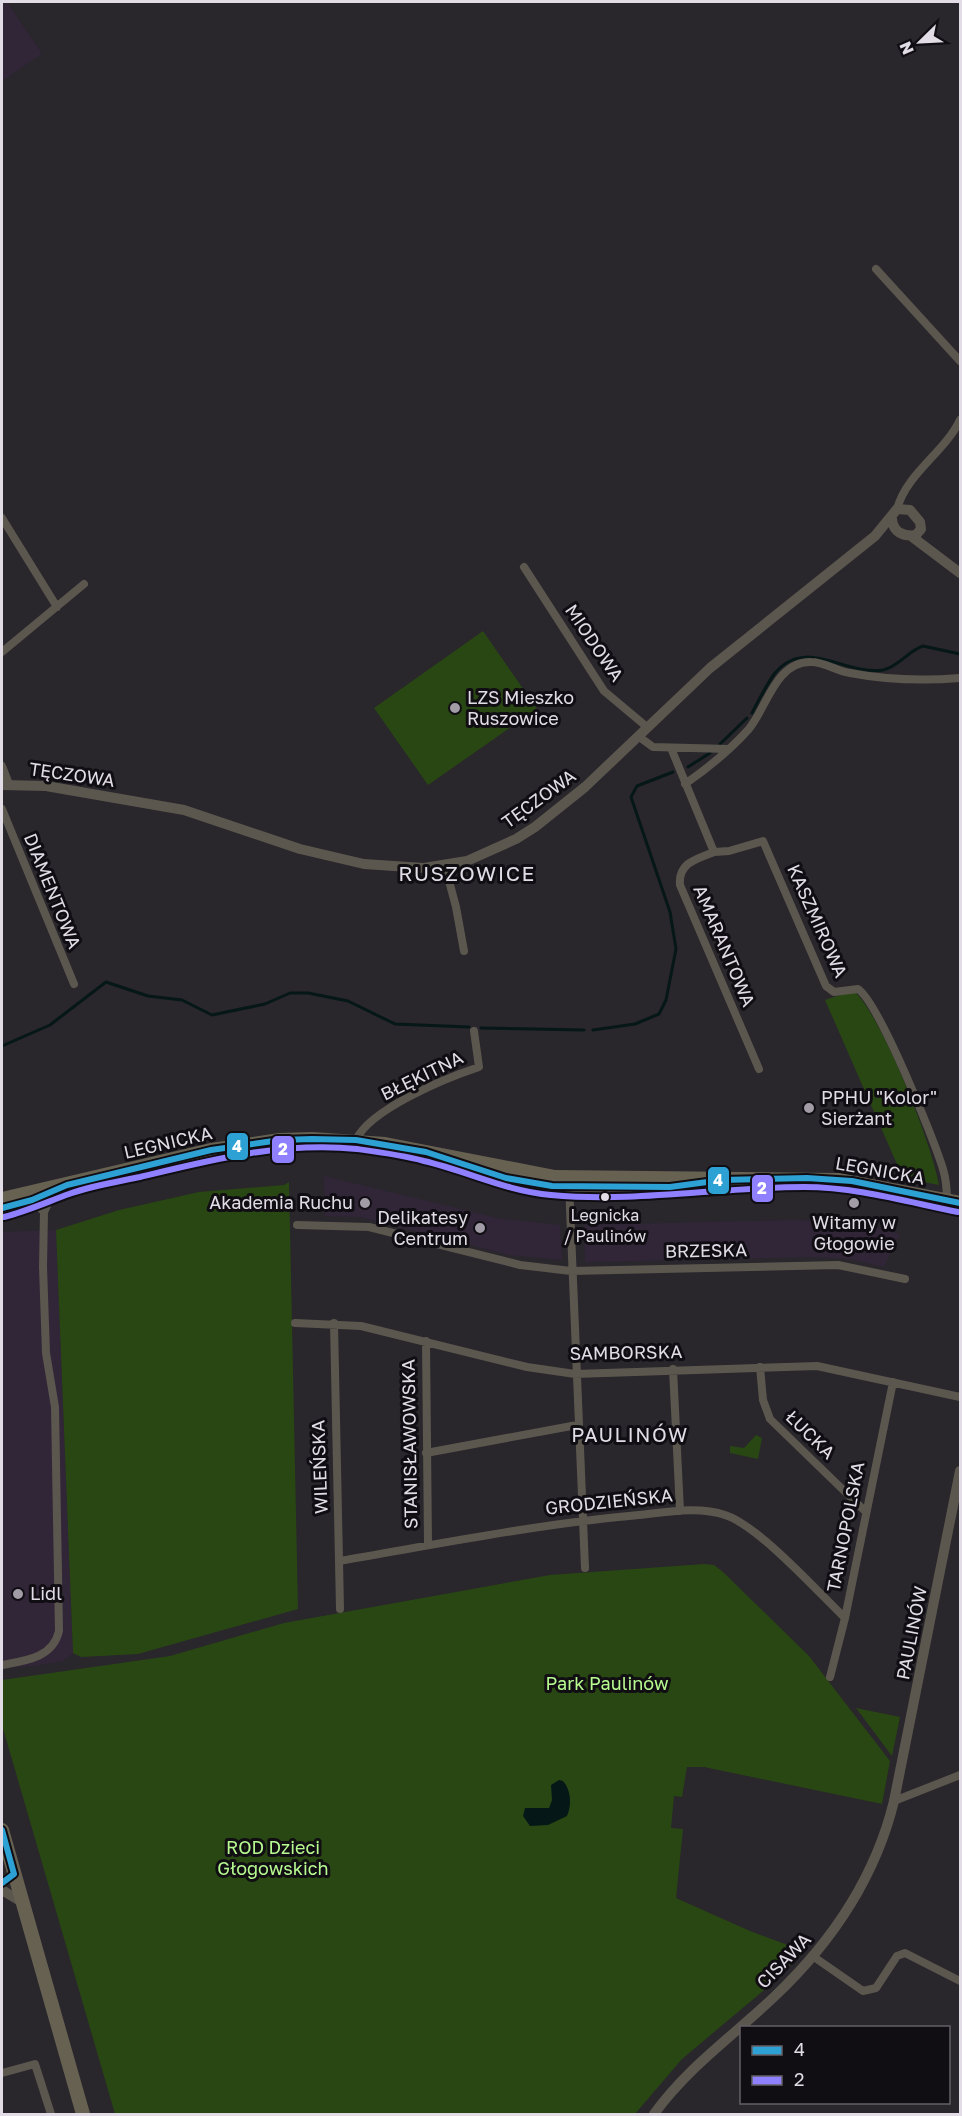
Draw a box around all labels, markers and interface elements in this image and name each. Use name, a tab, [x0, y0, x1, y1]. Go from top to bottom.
north arrow	[890, 12, 950, 72]
text: N	[895, 38, 918, 58]
street label: MIODOWA	[561, 600, 629, 685]
place label: LZS Mieszko Ruszowice	[467, 686, 574, 729]
marker: LZS Mieszko Ruszowice	[448, 701, 462, 715]
street label: TĘCZOWA	[28, 757, 116, 791]
street label: TĘCZOWA	[497, 764, 580, 832]
street label: DIAMENTOWA	[20, 830, 86, 952]
district label: RUSZOWICE	[398, 860, 536, 886]
street label: KASZMIROWA	[783, 861, 853, 981]
street label: AMARANTOWA	[689, 882, 760, 1010]
street label: BŁĘKITNA	[377, 1046, 466, 1104]
place label: PPHU "Kolor" Sierżant	[821, 1086, 937, 1129]
marker: PPHU "Kolor" Sierżant	[802, 1101, 816, 1115]
street label: LEGNICKA	[121, 1121, 214, 1163]
line badge: 4	[226, 1132, 249, 1161]
line badge: 2	[271, 1135, 295, 1164]
text: 4	[232, 1136, 242, 1156]
text: 2	[278, 1139, 288, 1159]
street label: LEGNICKA	[834, 1151, 927, 1189]
line badge: 4	[707, 1166, 730, 1195]
text: 4	[713, 1170, 723, 1190]
line badge: 2	[751, 1174, 774, 1203]
text: 2	[757, 1178, 767, 1198]
place label: Akademia Ruchu	[209, 1191, 353, 1213]
marker: Legnicka / Paulinów	[599, 1191, 611, 1203]
marker: Akademia Ruchu	[358, 1196, 372, 1210]
marker: Witamy w Głogowie	[847, 1196, 861, 1210]
place label: Legnicka / Paulinów	[564, 1205, 646, 1246]
place label: Delikatesy Centrum	[377, 1206, 468, 1249]
place label: Witamy w Głogowie	[812, 1211, 897, 1254]
marker: Delikatesy Centrum	[473, 1221, 487, 1235]
street label: BRZESKA	[665, 1238, 747, 1262]
street label: SAMBORSKA	[569, 1340, 683, 1364]
street label: STANISŁAWOWSKA	[397, 1359, 421, 1529]
street label: ŁUCKA	[781, 1405, 840, 1463]
street label: WILEŃSKA	[306, 1420, 332, 1514]
district label: PAULINÓW	[571, 1422, 689, 1446]
street label: TARNOPOLSKA	[822, 1460, 868, 1594]
street label: GRODZIEŃSKA	[544, 1483, 674, 1519]
place label: Lidl	[30, 1582, 62, 1604]
street label: PAULINÓW	[891, 1584, 931, 1682]
marker: Lidl	[11, 1587, 25, 1601]
park label: Park Paulinów	[546, 1672, 669, 1694]
park label: ROD Dzieci Głogowskich	[217, 1836, 329, 1879]
street label: CISAWA	[752, 1928, 815, 1993]
legend	[740, 2026, 950, 2104]
text: 4	[794, 2038, 805, 2060]
text: 2	[794, 2068, 804, 2090]

